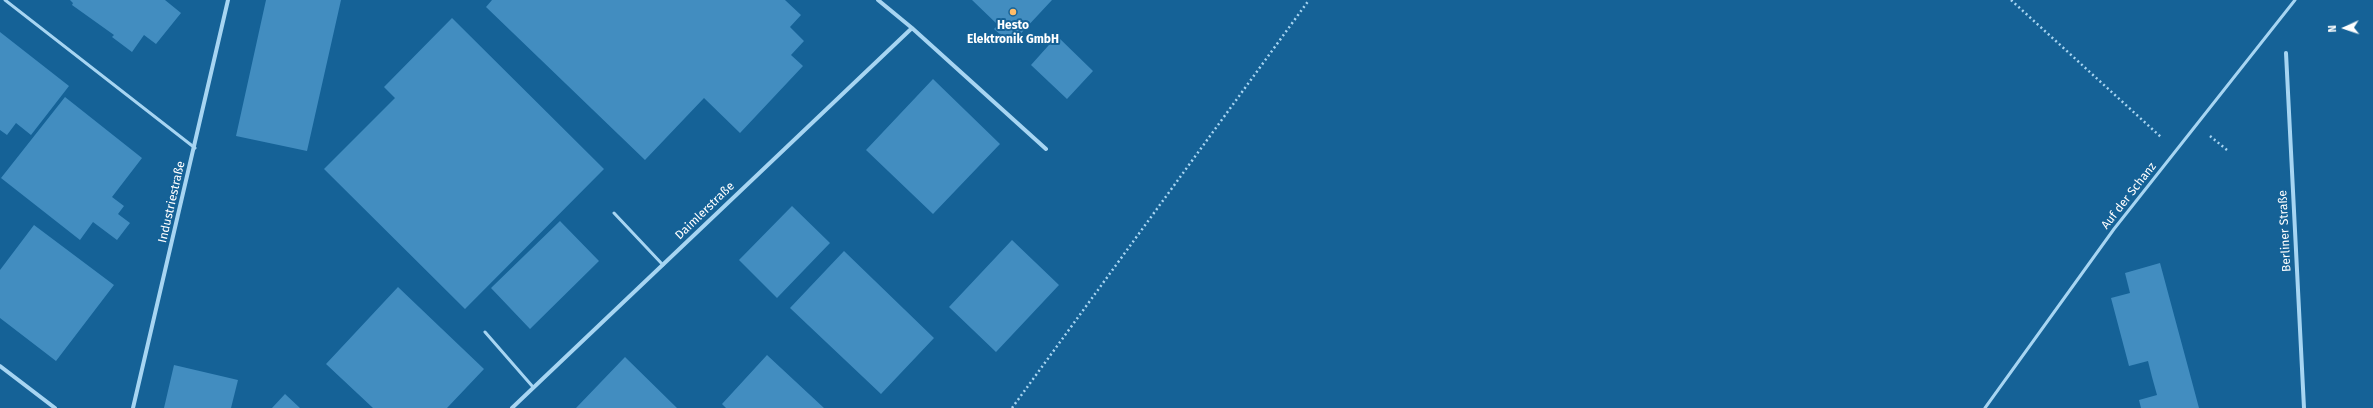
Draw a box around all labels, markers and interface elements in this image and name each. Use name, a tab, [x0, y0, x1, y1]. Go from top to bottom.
marker: Hesto Elektronik GmbH	[1008, 7, 1018, 17]
north arrow	[2325, 8, 2365, 48]
place label: Hesto Elektronik GmbH	[967, 19, 1059, 47]
text: N	[2326, 25, 2339, 33]
street label: Industriestraße	[156, 160, 188, 244]
street label: Auf der Schanz	[2098, 160, 2160, 232]
street label: Daimlerstraße	[672, 179, 738, 243]
street label: Berliner Straße	[2276, 190, 2294, 272]

